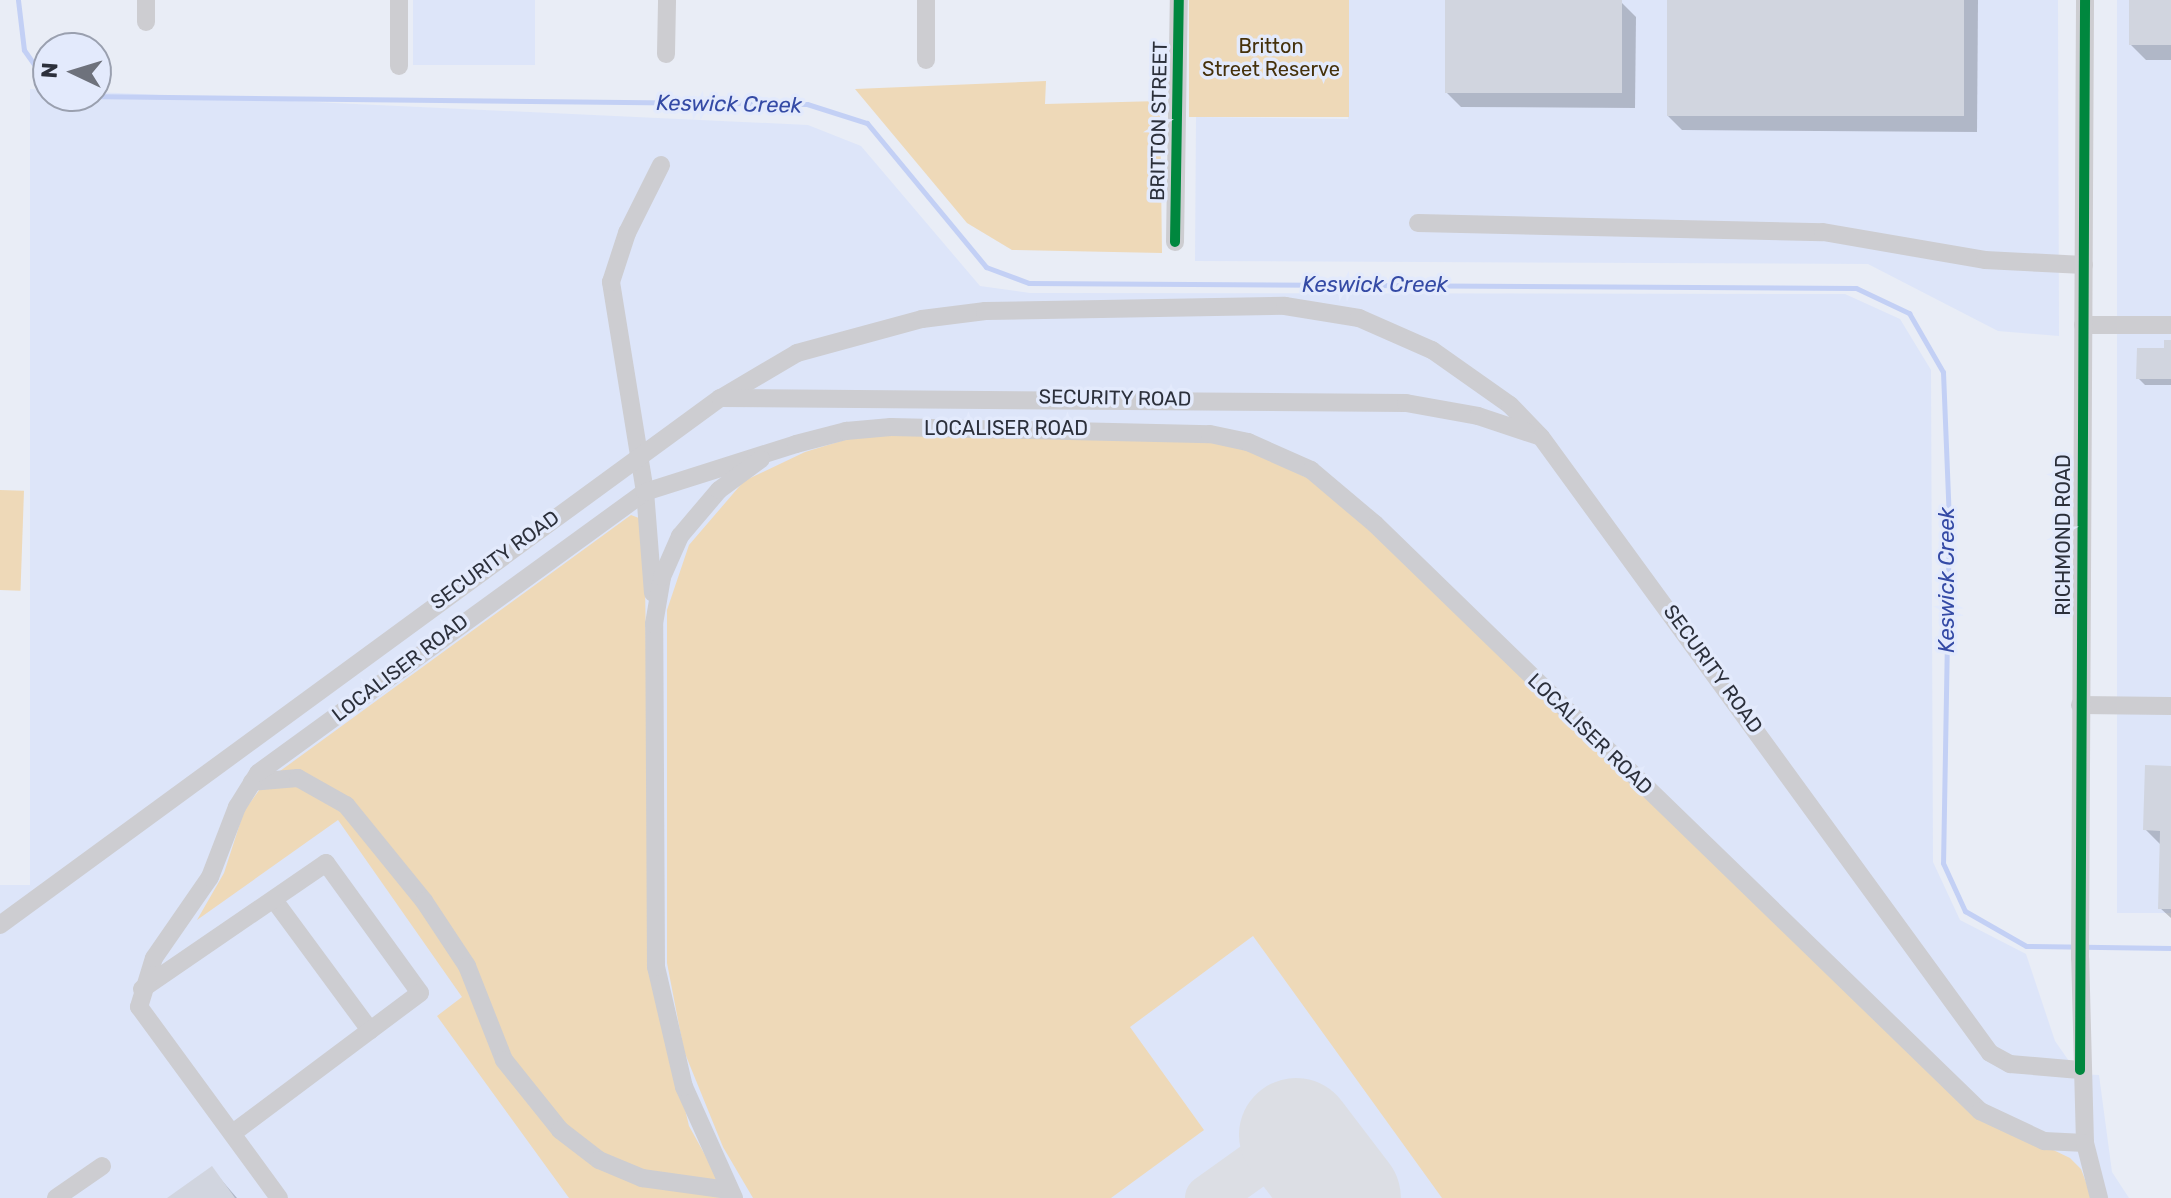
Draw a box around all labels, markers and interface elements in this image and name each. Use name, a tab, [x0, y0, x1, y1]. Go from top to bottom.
north arrow	[32, 32, 112, 112]
park label: Britton Street Reserve	[1202, 35, 1340, 82]
street label: BRITTON STREET	[1146, 41, 1172, 201]
text: N	[36, 62, 64, 79]
water label: Keswick Creek	[656, 90, 802, 118]
water label: Keswick Creek	[1302, 272, 1448, 298]
street label: SECURITY ROAD	[1038, 385, 1192, 411]
street label: LOCALISER ROAD	[924, 416, 1088, 440]
street label: RICHMOND ROAD	[2051, 454, 2075, 616]
street label: SECURITY ROAD	[426, 505, 564, 615]
water label: Keswick Creek	[1934, 507, 1960, 653]
street label: SECURITY ROAD	[1658, 600, 1768, 738]
street label: LOCALISER ROAD	[327, 609, 473, 727]
street label: LOCALISER ROAD	[1523, 668, 1657, 800]

